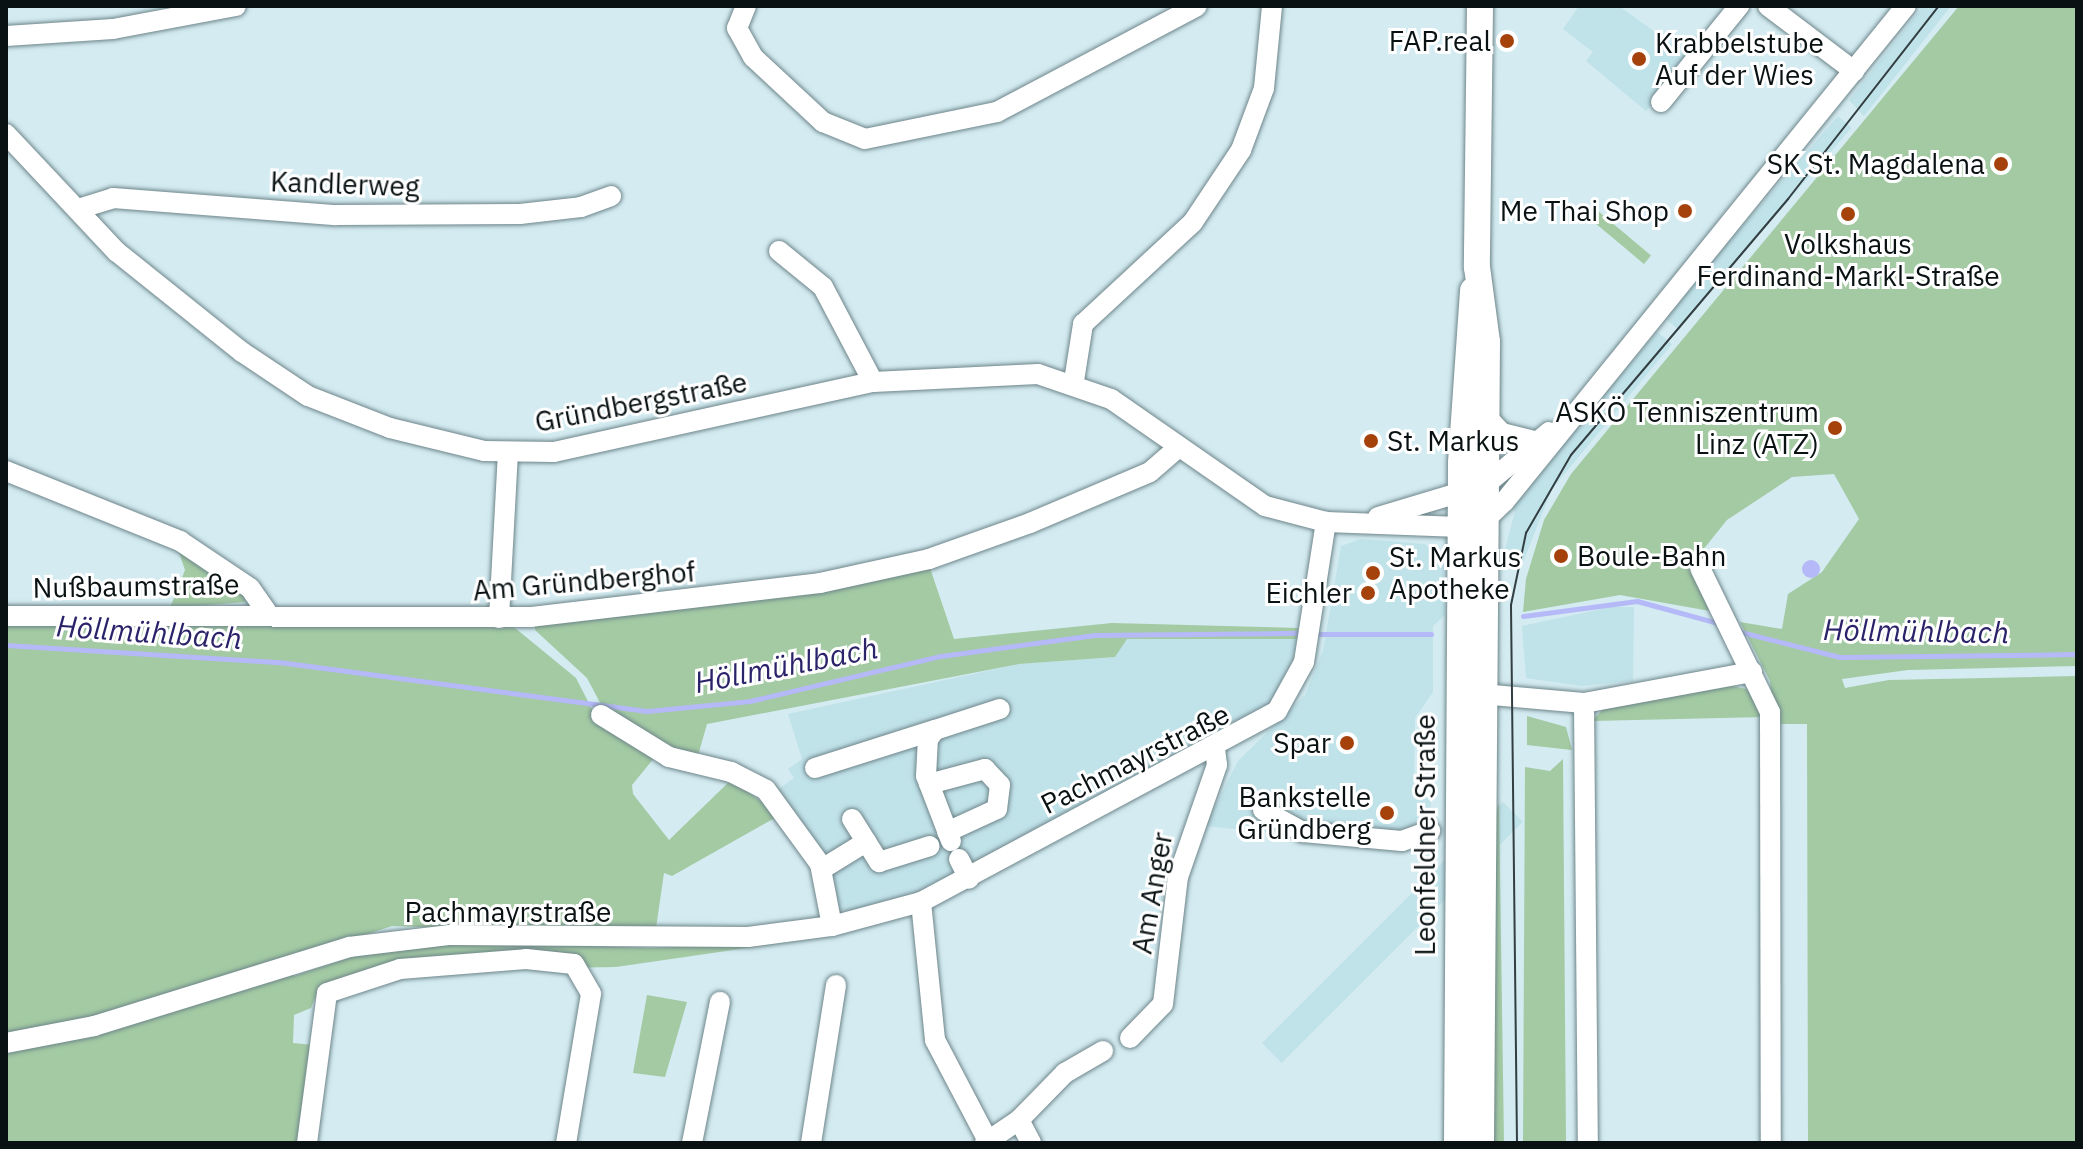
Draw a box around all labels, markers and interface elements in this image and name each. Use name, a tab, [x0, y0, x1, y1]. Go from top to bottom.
place label: FAP.real	[1389, 24, 1491, 58]
place label: Krabbelstube Auf der Wies	[1655, 26, 1824, 92]
marker: FAP.real	[1498, 32, 1516, 50]
marker: Krabbelstube Auf der Wies	[1630, 50, 1648, 68]
place label: SK St. Magdalena	[1767, 147, 1985, 181]
marker: SK St. Magdalena	[1992, 155, 2010, 173]
street label: Kandlerweg	[270, 165, 420, 203]
place label: Me Thai Shop	[1500, 194, 1669, 228]
marker: Me Thai Shop	[1676, 202, 1694, 220]
marker: Volkshaus Ferdinand-Markl-Straße	[1839, 205, 1857, 223]
place label: Volkshaus Ferdinand-Markl-Straße	[1696, 227, 2000, 293]
street label: Gründbergstraße	[532, 365, 750, 439]
place label: ASKÖ Tenniszentrum Linz (ATZ)	[1555, 395, 1819, 461]
marker: ASKÖ Tenniszentrum Linz (ATZ)	[1826, 419, 1844, 437]
place label: St. Markus	[1387, 424, 1519, 458]
marker: St. Markus	[1362, 432, 1380, 450]
place label: Boule-Bahn	[1577, 539, 1726, 573]
place label: St. Markus Apotheke	[1389, 540, 1521, 606]
marker: Boule-Bahn	[1552, 547, 1570, 565]
street label: Am Gründberghof	[471, 555, 697, 607]
marker: St. Markus Apotheke	[1364, 564, 1382, 582]
street label: Nußbaumstraße	[32, 567, 240, 605]
place label: Eichler	[1265, 576, 1352, 610]
marker: Eichler	[1359, 584, 1377, 602]
water label: Höllmühlbach	[55, 608, 243, 656]
water label: Höllmühlbach	[1823, 611, 2009, 651]
water label: Höllmühlbach	[691, 630, 881, 700]
street label: Pachmayrstraße	[1035, 697, 1235, 821]
street label: Leonfeldner Straße	[1408, 714, 1442, 956]
place label: Spar	[1273, 726, 1331, 760]
marker: Spar	[1338, 734, 1356, 752]
place label: Bankstelle Gründberg	[1237, 780, 1371, 846]
marker: Bankstelle Gründberg	[1378, 804, 1396, 822]
street label: Am Anger	[1125, 829, 1179, 957]
street label: Pachmayrstraße	[405, 895, 611, 929]

